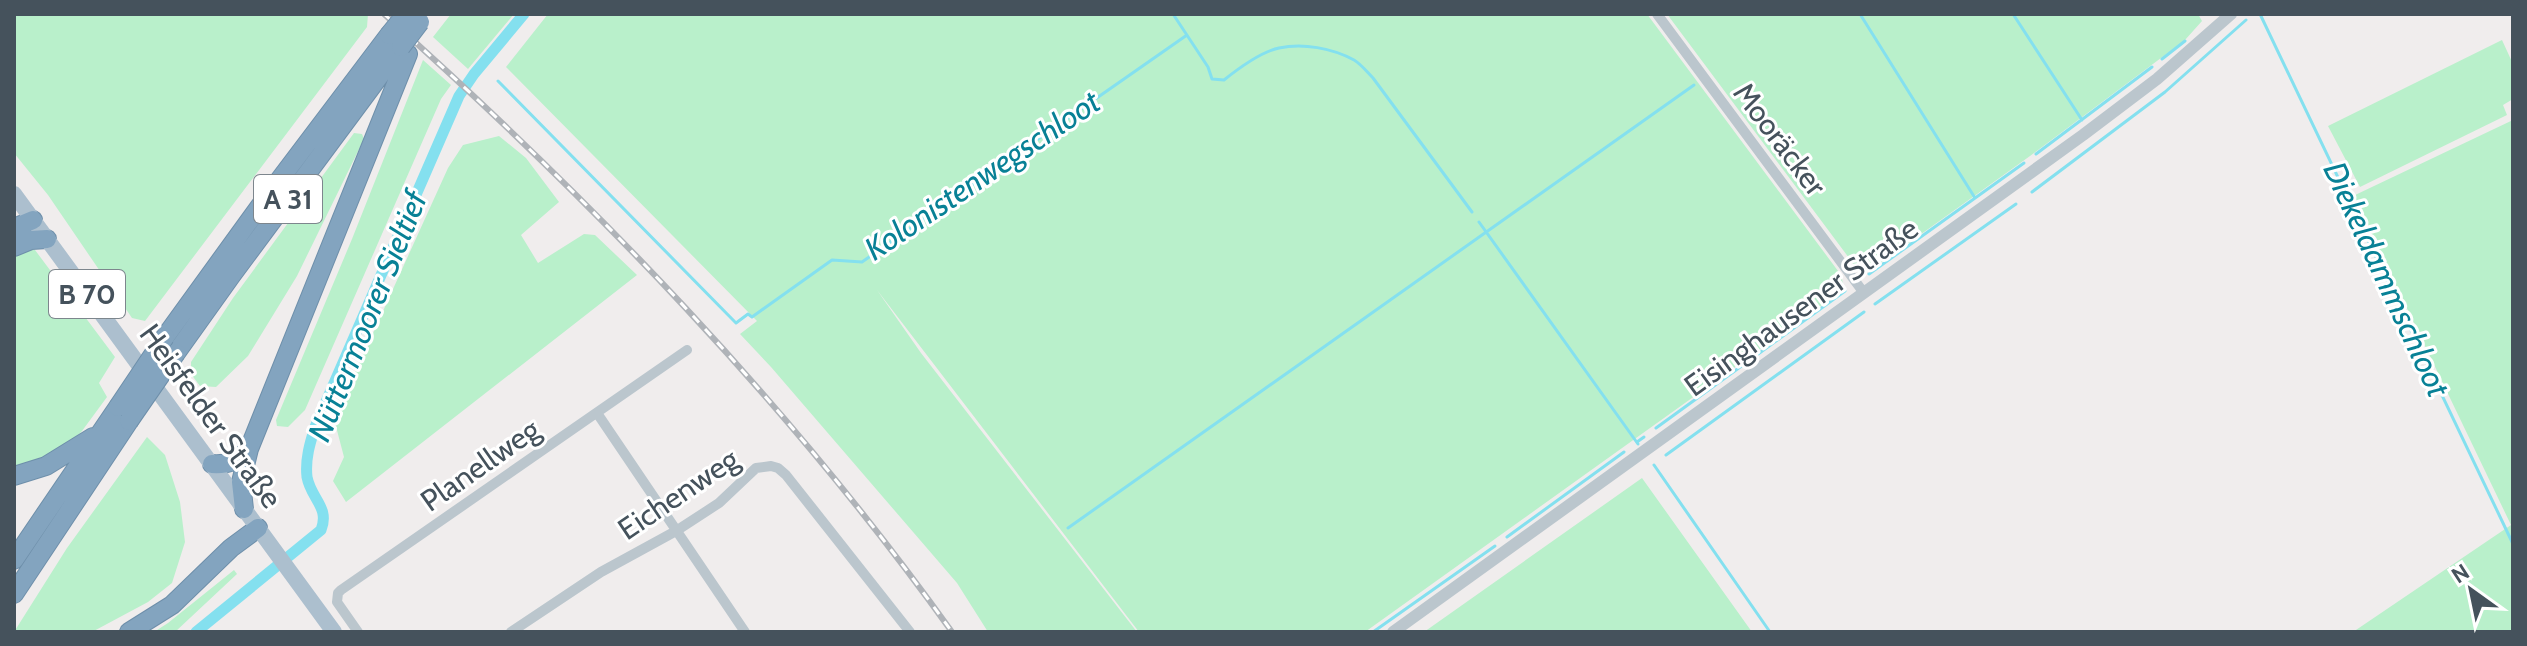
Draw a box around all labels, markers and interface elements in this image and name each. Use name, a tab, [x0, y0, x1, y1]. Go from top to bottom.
street label: Mooräcker	[1726, 75, 1835, 203]
water label: Kolonistenwegschloot	[857, 81, 1108, 268]
water label: Diekeldammschloot	[2315, 155, 2459, 404]
road number: A 31	[254, 175, 322, 223]
water label: Nüttermoorer Sieltief	[299, 183, 436, 447]
street label: Eisinghausener Straße	[1677, 210, 1925, 404]
road number: B 70	[49, 270, 125, 318]
street label: Heisfelder Straße	[132, 317, 290, 515]
street label: Planellweg	[413, 410, 547, 519]
street label: Eichenweg	[611, 440, 746, 548]
north arrow	[2431, 550, 2511, 630]
text: N	[2447, 558, 2474, 589]

